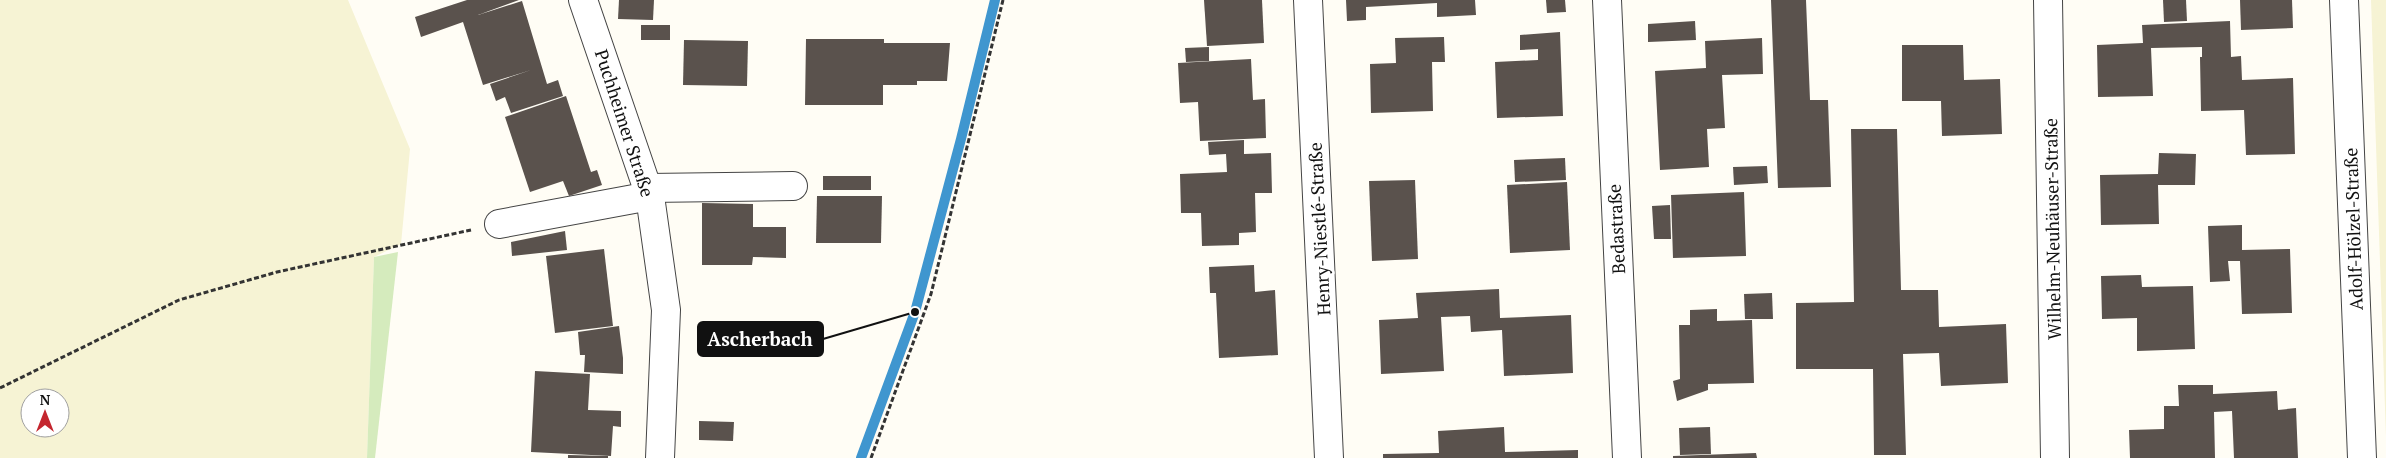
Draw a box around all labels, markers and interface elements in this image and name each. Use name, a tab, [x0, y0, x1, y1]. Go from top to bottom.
street label: Puchheimer Straße	[590, 46, 660, 200]
street label: Wilhelm-Neuhäuser-Straße	[2038, 118, 2066, 340]
street label: Henry-Niestlé-Straße	[1302, 142, 1336, 316]
street label: Adolf-Hölzel-Straße	[2338, 147, 2368, 311]
street label: Bedastraße	[1602, 183, 1630, 275]
callout: Ascherbach	[698, 322, 823, 356]
text: Ascherbach	[707, 326, 813, 351]
north arrow	[20, 388, 70, 438]
text: N	[40, 390, 51, 409]

